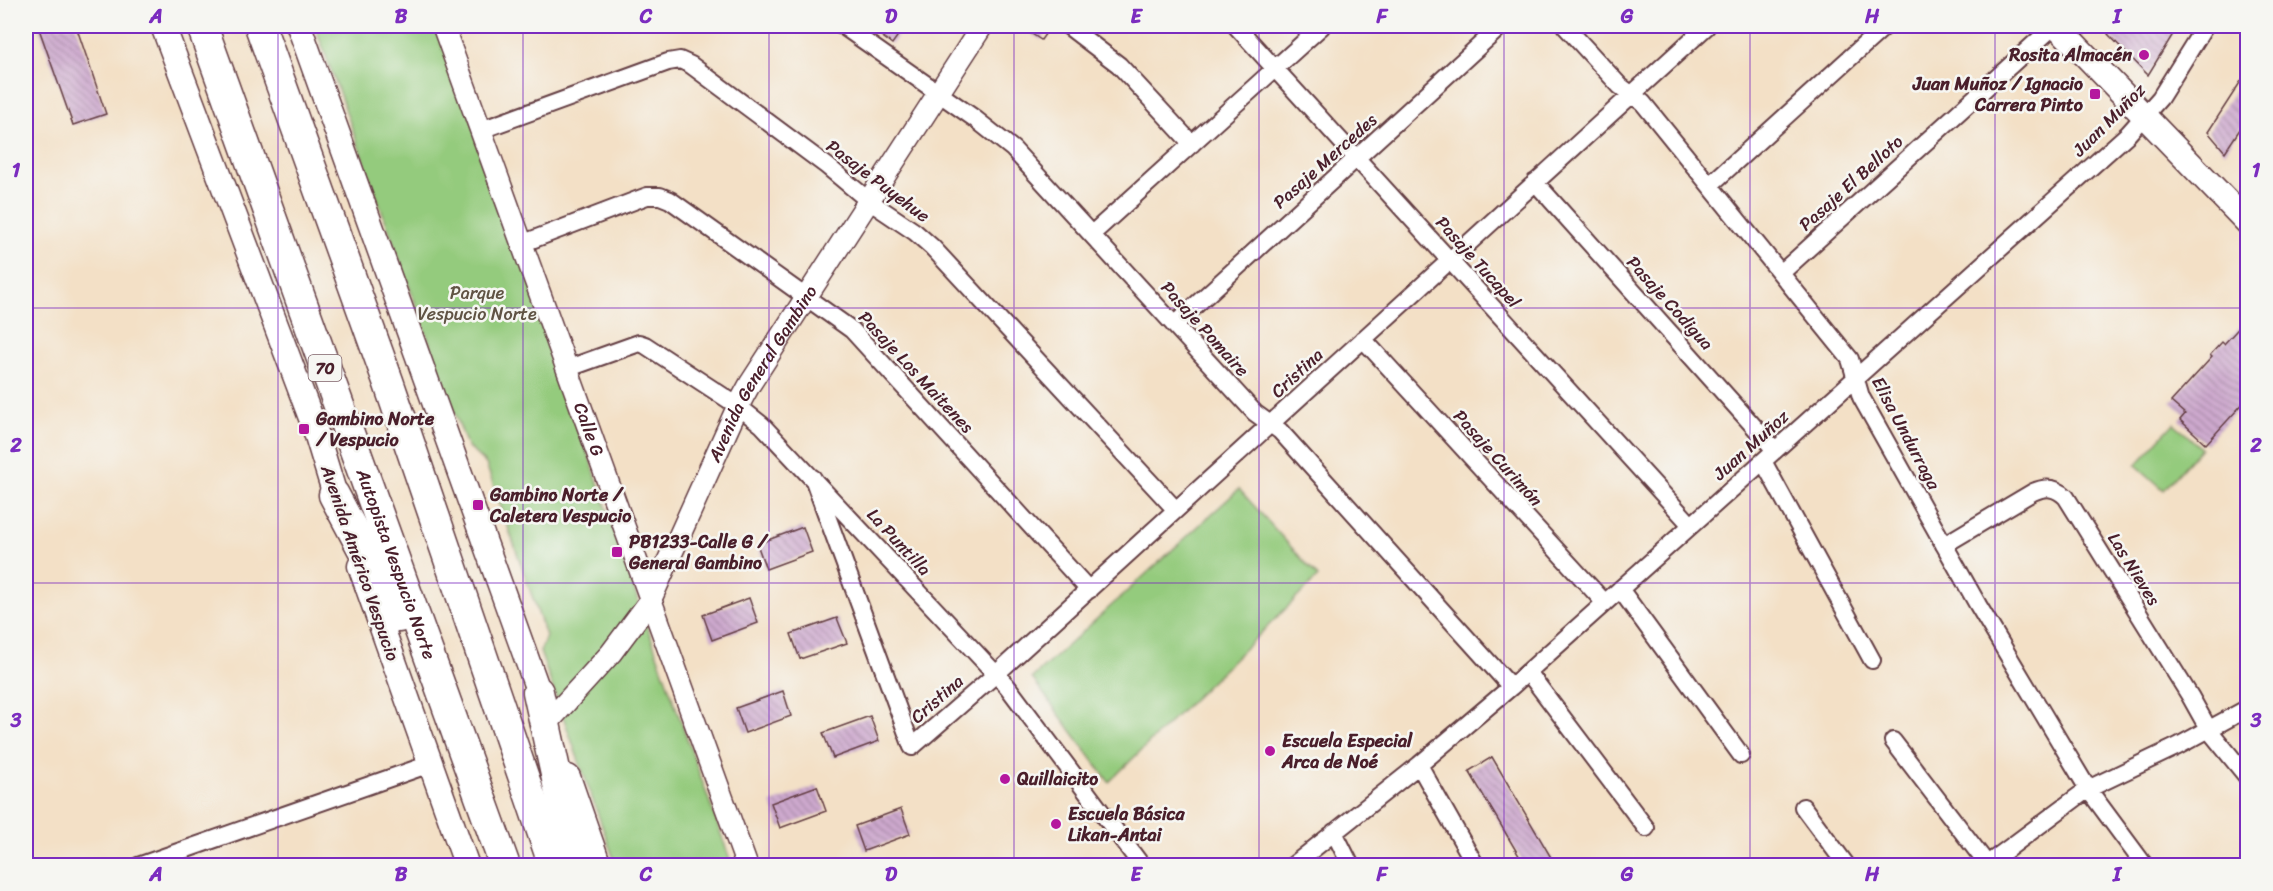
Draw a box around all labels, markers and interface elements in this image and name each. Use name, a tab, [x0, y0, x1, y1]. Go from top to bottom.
text: A	[148, 0, 163, 34]
text: B	[395, 0, 408, 34]
text: C	[639, 0, 653, 34]
text: D	[885, 0, 898, 34]
text: E	[1130, 0, 1143, 34]
text: F	[1376, 0, 1389, 34]
text: G	[1620, 0, 1634, 34]
text: H	[1864, 0, 1880, 34]
text: I	[2112, 0, 2123, 34]
place label: Rosita Almacén	[2008, 39, 2132, 71]
marker: Rosita Almacén	[2137, 48, 2151, 62]
place label: Juan Muñoz / Ignacio Carrera Pinto	[1912, 68, 2084, 121]
street label: Juan Muñoz	[2064, 75, 2154, 165]
marker: Juan Muñoz / Ignacio Carrera Pinto	[2088, 87, 2102, 101]
street label: Pasaje Mercedes	[1265, 105, 1385, 217]
street label: Pasaje El Belloto	[1791, 127, 1911, 239]
street label: Pasaje Puyehue	[819, 131, 937, 231]
text: 1	[12, 153, 21, 188]
text: 1	[2252, 153, 2261, 188]
street label: Pasaje Tucapel	[1427, 208, 1529, 316]
street label: Pasaje Codigua	[1618, 248, 1722, 358]
street label: Pasaje Pomaire	[1153, 273, 1257, 385]
park label: Parque Vespucio Norte	[417, 277, 537, 330]
street label: Avenida General Gambino	[698, 279, 826, 468]
street label: Pasaje Los Maitenes	[850, 303, 982, 441]
street label: Cristina	[1263, 340, 1331, 406]
road number: 70	[308, 355, 342, 381]
street label: Elisa Undurraga	[1863, 370, 1950, 496]
street label: Calle G	[564, 398, 614, 461]
street label: Juan Muñoz	[1705, 401, 1797, 489]
street label: Pasaje Curimón	[1445, 402, 1551, 514]
place label: Gambino Norte / Vespucio	[315, 403, 435, 456]
marker: Gambino Norte / Vespucio	[297, 422, 311, 436]
text: 2	[9, 428, 22, 463]
text: 2	[2249, 428, 2262, 463]
street label: Avenida Américo Vespucio	[311, 460, 409, 665]
street label: Autopista Vespucio Norte	[347, 463, 445, 664]
place label: Gambino Norte / Caletera Vespucio	[489, 479, 632, 532]
marker: Gambino Norte / Caletera Vespucio	[471, 498, 485, 512]
street label: La Puntilla	[859, 500, 939, 584]
place label: PB1233-Calle G / General Gambino	[628, 526, 770, 579]
street label: Las Nieves	[2099, 526, 2170, 613]
marker: PB1233-Calle G / General Gambino	[610, 545, 624, 559]
street label: Cristina	[903, 666, 971, 732]
text: 3	[10, 703, 22, 738]
text: 3	[2250, 703, 2262, 738]
place label: Escuela Especial Arca de Noé	[1281, 725, 1413, 778]
marker: Escuela Especial Arca de Noé	[1263, 744, 1277, 758]
place label: Quillaicito	[1017, 763, 1098, 795]
marker: Quillaicito	[998, 772, 1012, 786]
place label: Escuela Básica Likan-Antai	[1068, 798, 1186, 851]
marker: Escuela Básica Likan-Antai	[1049, 817, 1063, 831]
text: A	[148, 857, 163, 891]
text: B	[395, 857, 408, 891]
text: C	[639, 857, 653, 891]
text: D	[885, 857, 898, 891]
text: E	[1130, 857, 1143, 891]
text: F	[1376, 857, 1389, 891]
text: G	[1620, 857, 1634, 891]
text: H	[1864, 857, 1880, 891]
text: I	[2112, 857, 2123, 891]

